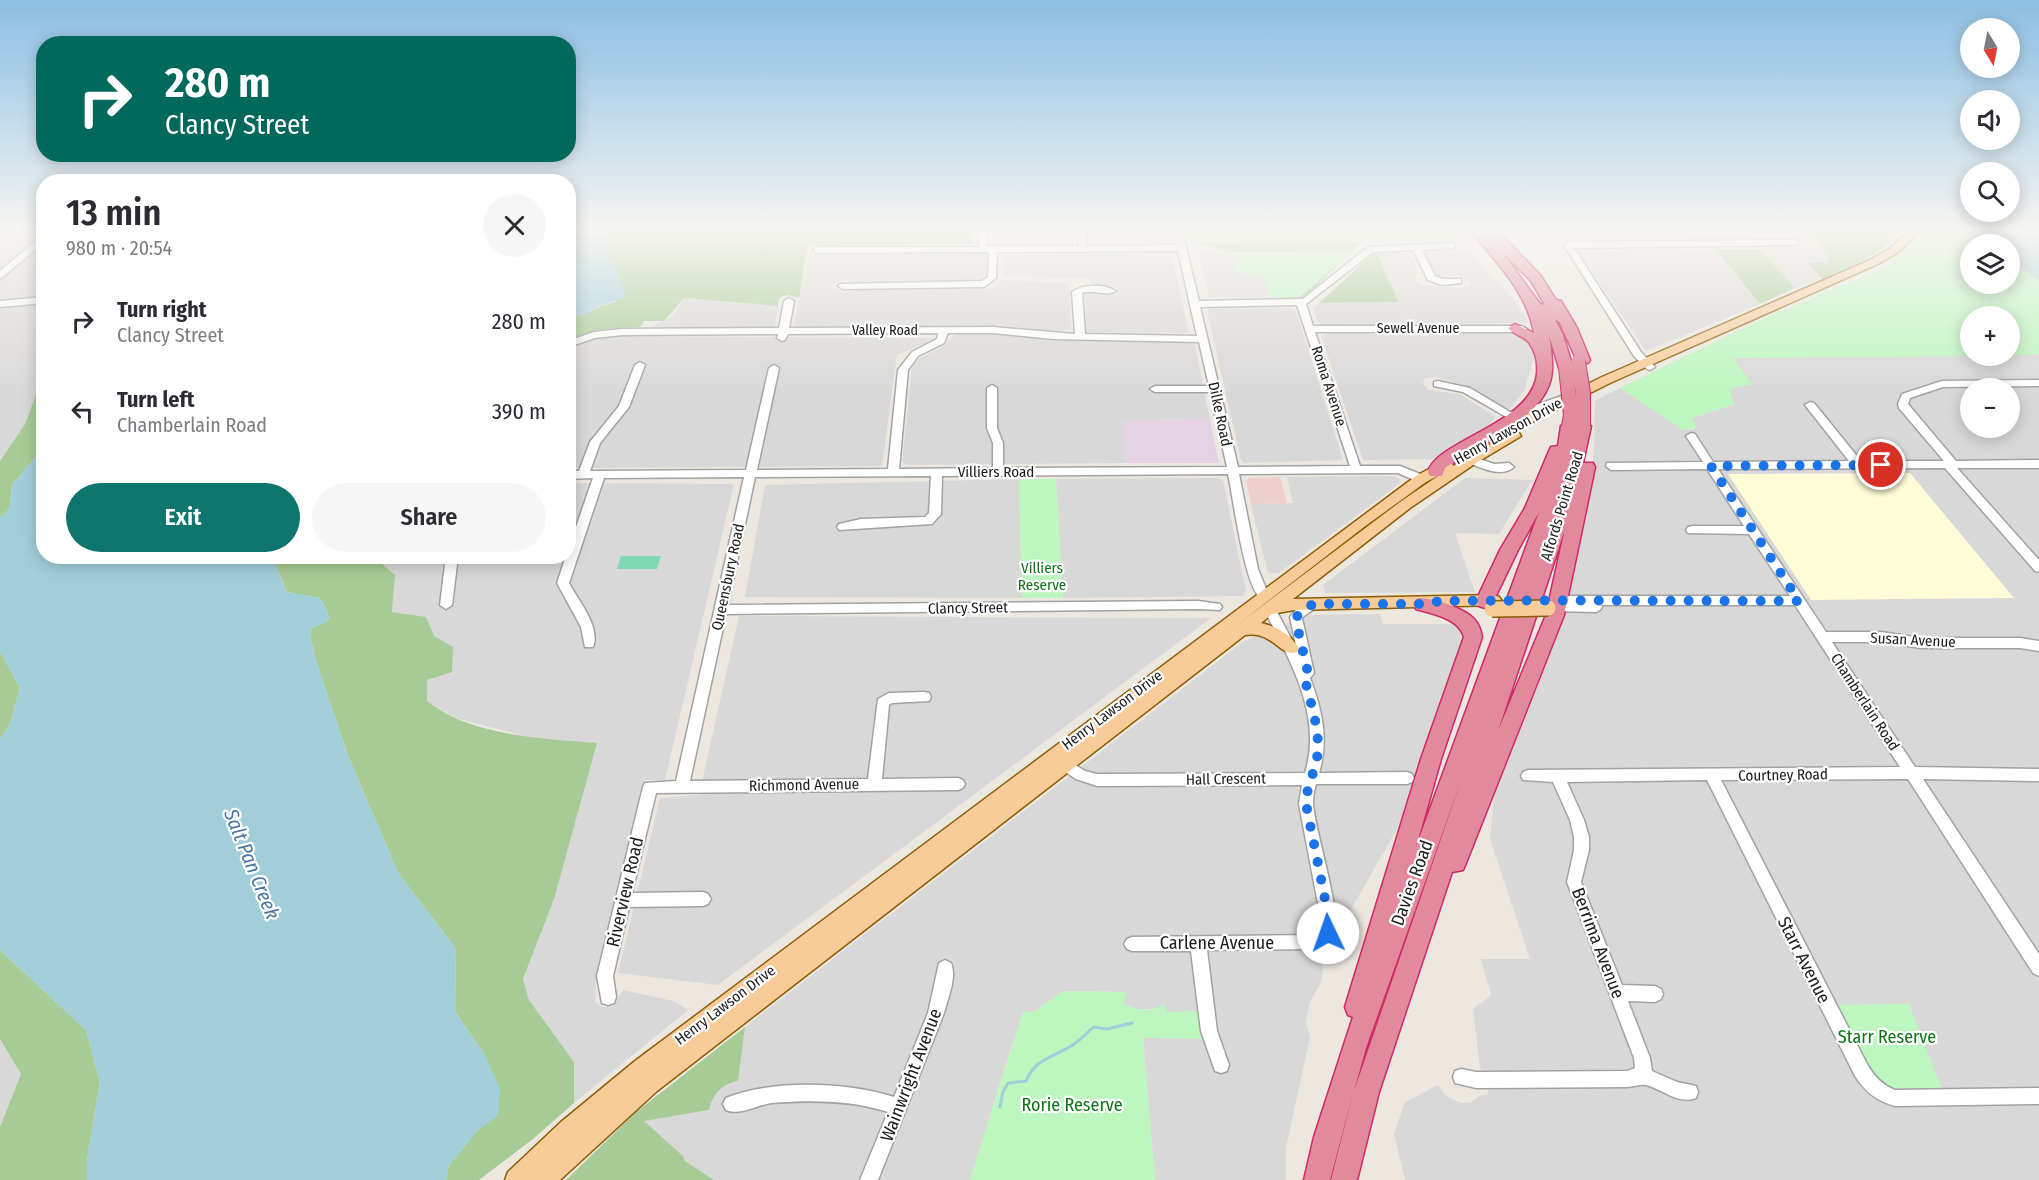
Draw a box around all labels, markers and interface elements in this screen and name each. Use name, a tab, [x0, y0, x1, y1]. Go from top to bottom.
north arrow	[1960, 18, 2020, 78]
map controls	[1960, 18, 2020, 438]
text: 280 m	[165, 58, 270, 108]
icon: right	[66, 60, 144, 138]
button: sound	[1960, 90, 2020, 150]
text: Clancy Street	[165, 109, 309, 141]
button: search	[1960, 162, 2020, 222]
text: 13 min	[66, 191, 161, 235]
button: close	[483, 194, 546, 257]
button: layers	[1960, 234, 2020, 294]
text: 980 m · 20:54	[66, 236, 172, 260]
text: Turn right	[117, 296, 206, 323]
icon: right	[66, 305, 99, 338]
button: +	[1960, 306, 2020, 366]
text: 280 m	[492, 308, 546, 335]
street label: Sewell Avenue	[1377, 320, 1459, 337]
street label: Valley Road	[852, 322, 918, 339]
text: Clancy Street	[117, 323, 224, 347]
street label: Roma Avenue	[1308, 344, 1350, 428]
button: −	[1960, 378, 2020, 438]
street label: Dilke Road	[1204, 380, 1236, 448]
text: Turn left	[117, 386, 195, 413]
street label: Henry Lawson Drive	[1451, 394, 1565, 468]
icon: left	[66, 395, 99, 428]
text: 390 m	[492, 398, 546, 425]
text: Chamberlain Road	[117, 413, 267, 437]
pin	[1855, 439, 1906, 490]
icon: arrive	[1864, 448, 1897, 481]
street label: Alfords Point Road	[1537, 449, 1587, 563]
street label: Villiers Road	[958, 463, 1034, 481]
button: Exit	[66, 483, 300, 552]
button: Share	[312, 483, 546, 552]
street label: Queensbury Road	[708, 522, 748, 632]
park label: Villiers Reserve	[1018, 559, 1066, 594]
street label: Clancy Street	[928, 598, 1008, 618]
street label: Susan Avenue	[1870, 629, 1956, 651]
street label: Chamberlain Road	[1827, 650, 1903, 754]
street label: Henry Lawson Drive	[1058, 666, 1166, 754]
street label: Courtney Road	[1738, 765, 1828, 785]
street label: Hall Crescent	[1186, 769, 1266, 789]
street label: Richmond Avenue	[749, 775, 859, 795]
water label: Salt Pan Creek	[219, 805, 285, 923]
street label: Riverview Road	[602, 835, 648, 949]
street label: Davies Road	[1386, 837, 1438, 929]
street label: Berrima Avenue	[1567, 885, 1629, 1002]
position arrow	[1296, 901, 1360, 965]
street label: Starr Avenue	[1773, 913, 1835, 1007]
street label: Carlene Avenue	[1160, 932, 1274, 954]
street label: Henry Lawson Drive	[671, 961, 779, 1049]
street label: Wainwright Avenue	[876, 1005, 946, 1145]
park label: Starr Reserve	[1838, 1026, 1936, 1048]
park label: Rorie Reserve	[1021, 1094, 1123, 1116]

